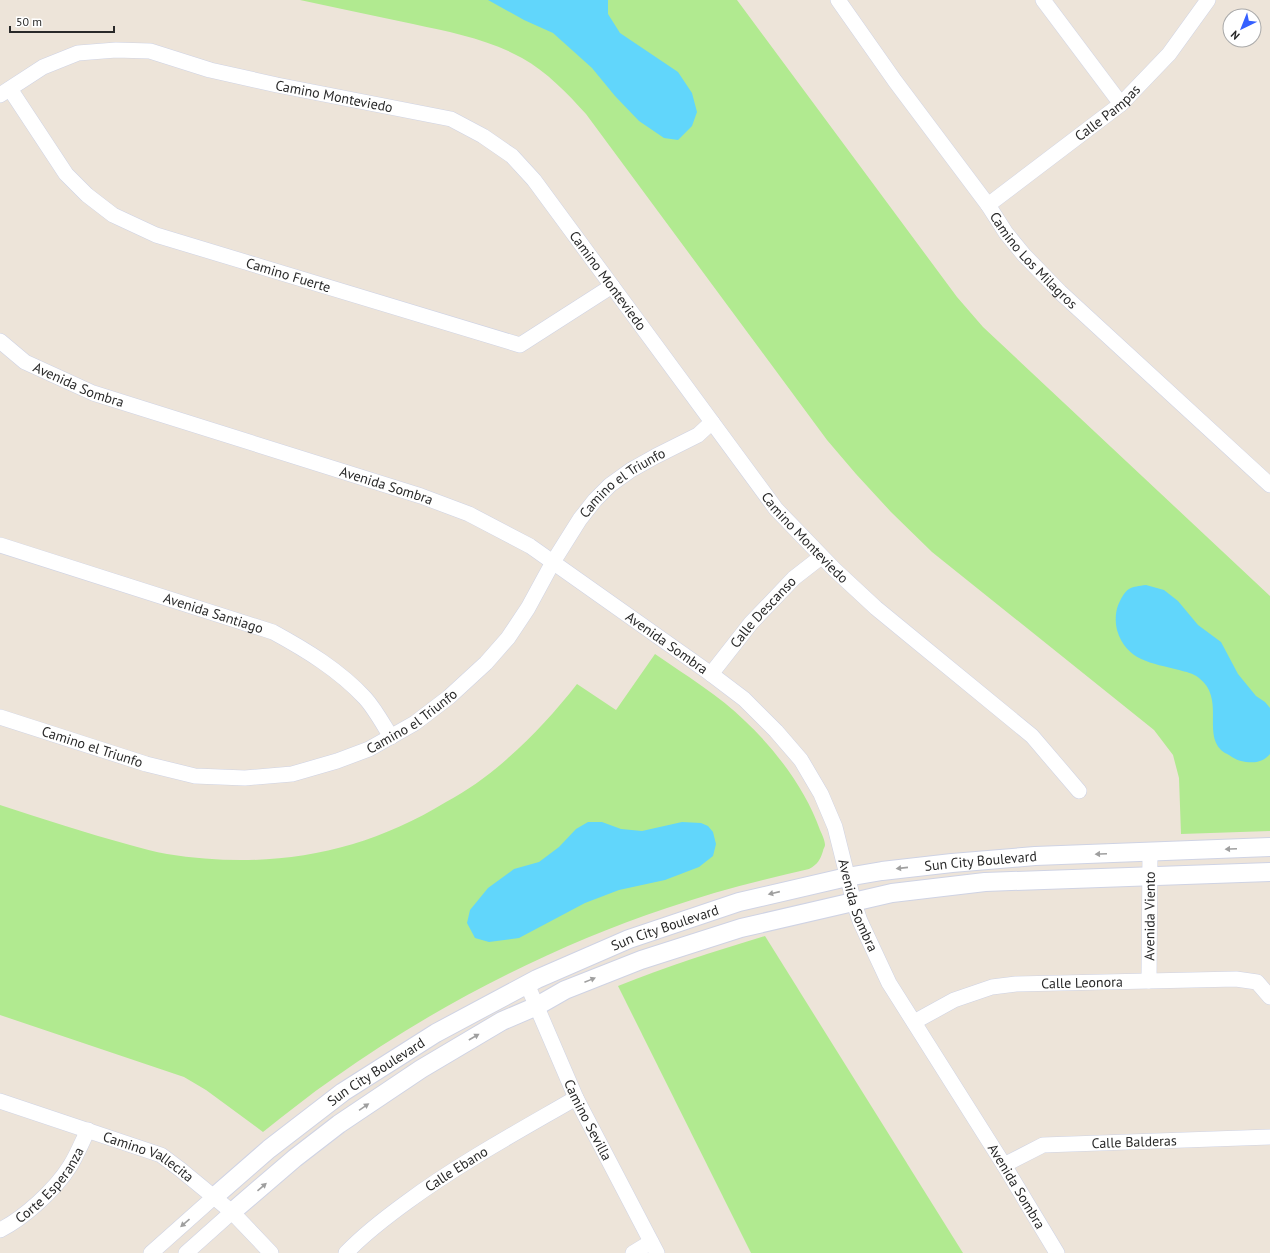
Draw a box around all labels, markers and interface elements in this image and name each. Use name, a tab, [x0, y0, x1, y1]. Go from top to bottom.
scale bar	[10, 8, 114, 34]
north arrow	[1222, 8, 1262, 48]
text: 50 m	[16, 14, 42, 29]
text: N	[1228, 28, 1243, 43]
street label: Camino Monteviedo	[274, 76, 394, 116]
street label: Calle Pampas	[1071, 80, 1144, 145]
street label: Camino Los Milagros	[986, 209, 1081, 313]
street label: Camino Monteviedo	[565, 227, 651, 334]
street label: Camino Fuerte	[244, 254, 333, 296]
street label: Avenida Sombra	[30, 358, 126, 411]
street label: Camino el Triunfo	[575, 444, 668, 521]
street label: Avenida Sombra	[338, 462, 436, 509]
street label: Camino Monteviedo	[757, 488, 852, 587]
street label: Calle Descanso	[726, 572, 800, 651]
street label: Avenida Santiago	[161, 589, 266, 637]
street label: Avenida Sombra	[622, 608, 712, 678]
street label: Camino el Triunfo	[363, 685, 461, 758]
street label: Camino el Triunfo	[39, 722, 145, 771]
one-way arrow	[1224, 846, 1237, 852]
street label: Sun City Boulevard	[923, 847, 1038, 875]
one-way arrow	[1095, 850, 1107, 857]
street label: Avenida Sombra	[834, 857, 882, 955]
one-way arrow	[896, 865, 908, 872]
street label: Avenida Viento	[1140, 871, 1159, 961]
one-way arrow	[768, 891, 780, 897]
street label: Sun City Boulevard	[608, 900, 721, 955]
street label: Calle Leonora	[1041, 973, 1123, 992]
one-way arrow	[585, 976, 597, 982]
street label: Sun City Boulevard	[323, 1033, 428, 1110]
one-way arrow	[468, 1034, 480, 1041]
street label: Camino Sevilla	[560, 1077, 616, 1164]
one-way arrow	[359, 1103, 369, 1111]
street label: Camino Vallecita	[101, 1127, 198, 1186]
street label: Calle Balderas	[1091, 1131, 1177, 1152]
street label: Avenida Sombra	[984, 1140, 1049, 1232]
street label: Calle Ebano	[421, 1142, 491, 1196]
street label: Corte Esperanza	[12, 1144, 88, 1227]
one-way arrow	[257, 1182, 267, 1191]
one-way arrow	[180, 1218, 190, 1227]

